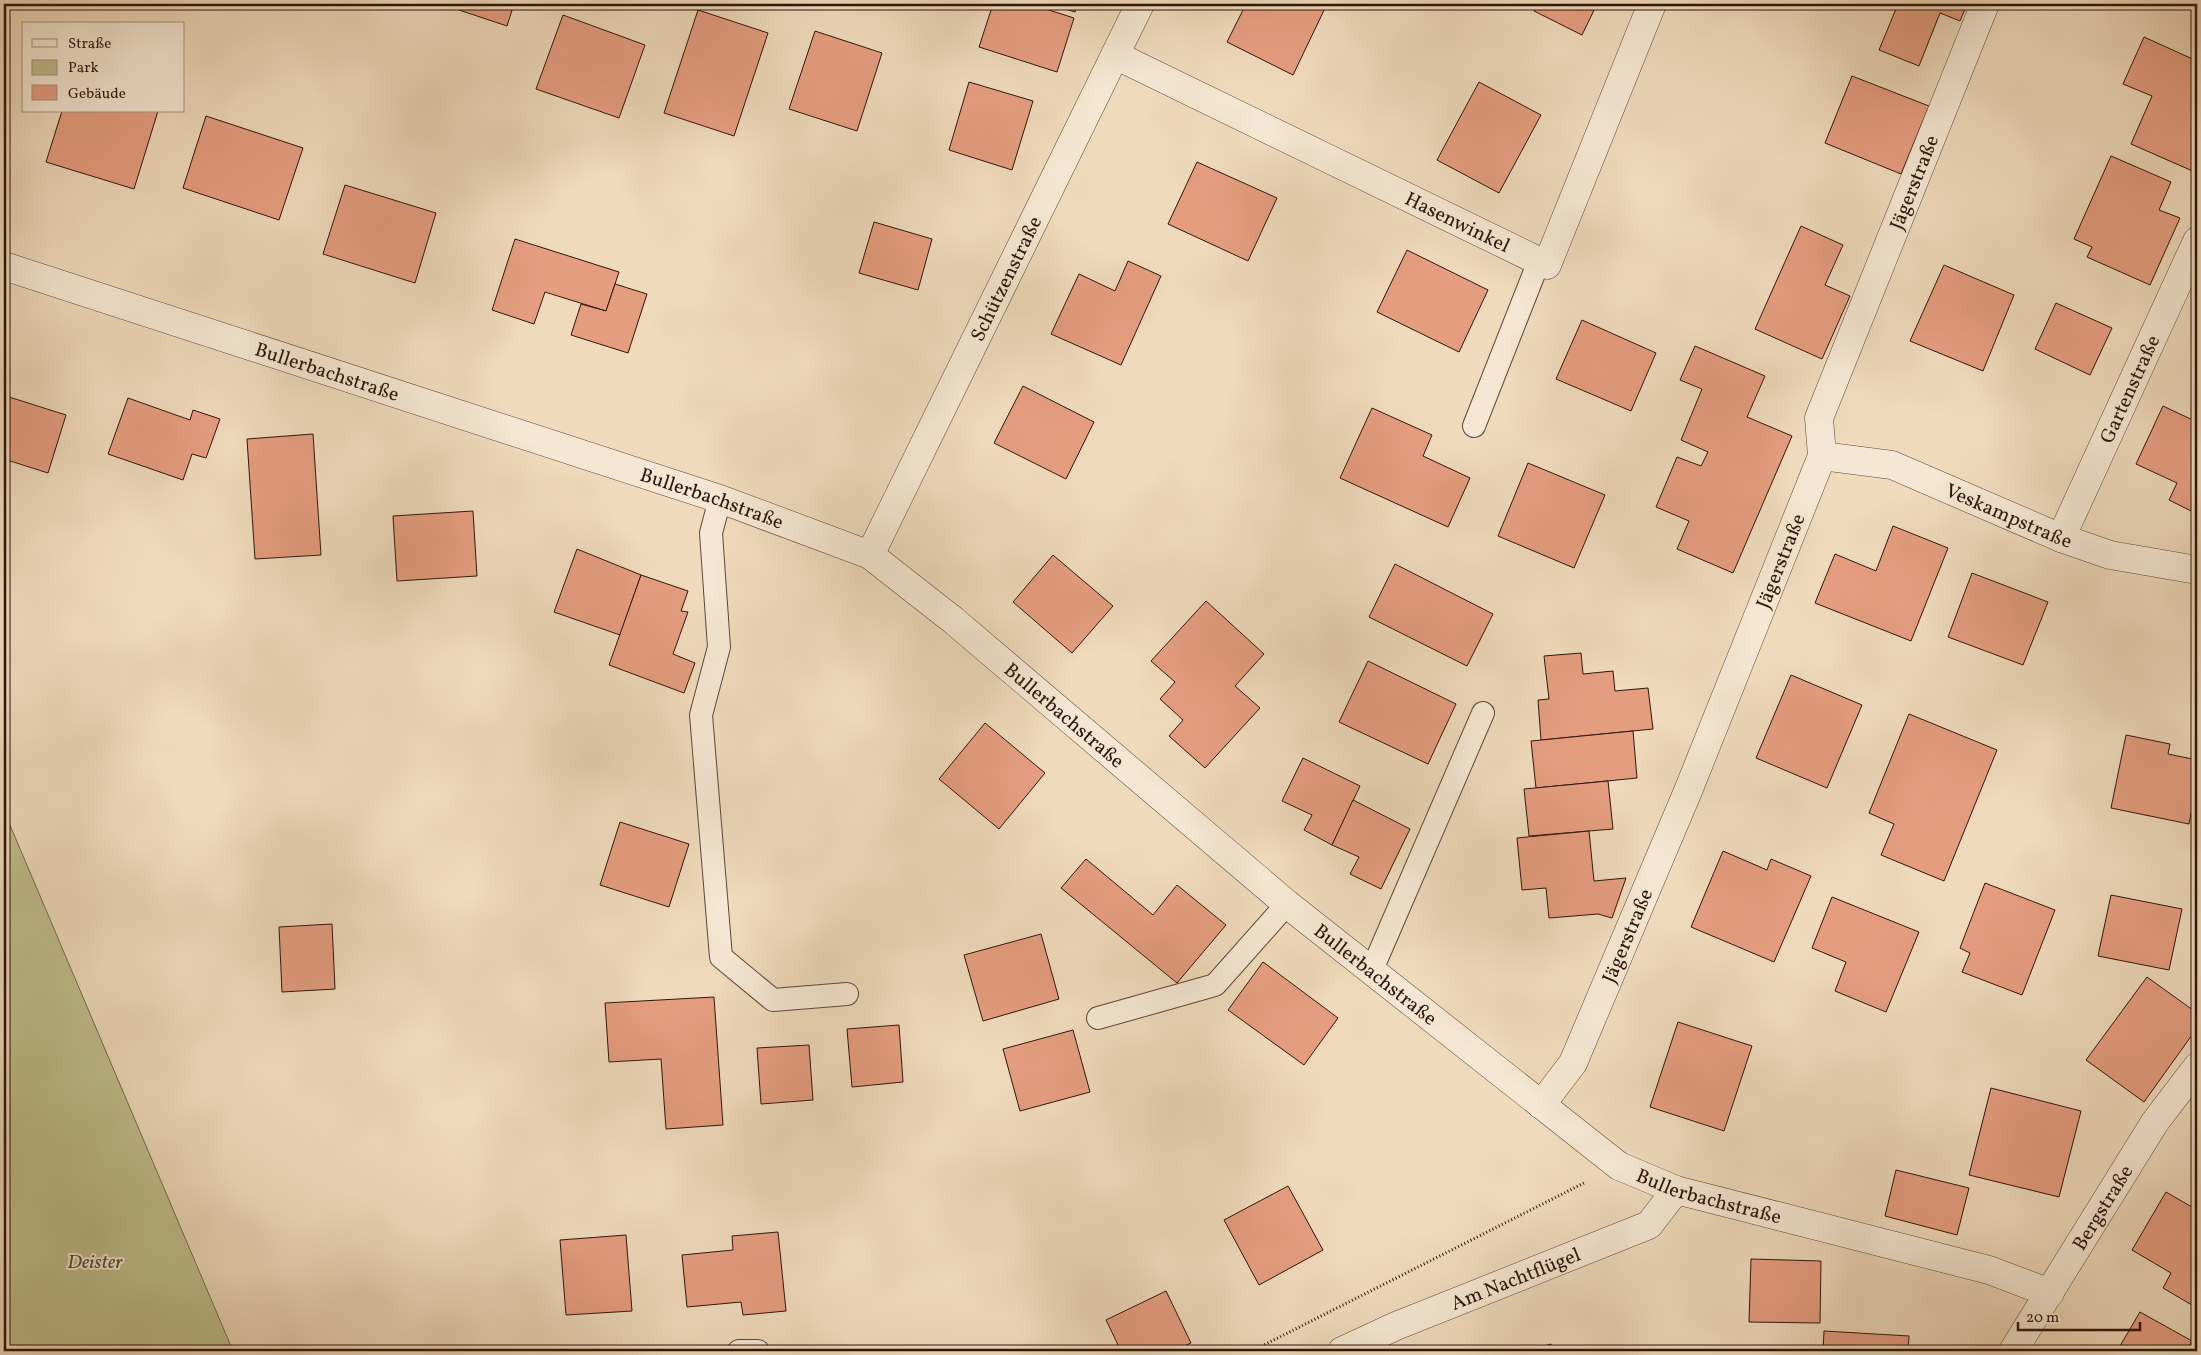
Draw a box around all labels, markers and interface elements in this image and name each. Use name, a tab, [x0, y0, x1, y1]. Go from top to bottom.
legend	[22, 22, 185, 112]
text: Straße	[68, 34, 111, 55]
text: Park	[68, 58, 99, 79]
text: Gebäude	[68, 84, 126, 105]
street label: Jägerstraße	[1884, 131, 1947, 235]
street label: Hasenwinkel	[1400, 186, 1514, 261]
street label: Schützenstraße	[965, 212, 1050, 347]
street label: Gartenstraße	[2094, 331, 2168, 449]
street label: Bullerbachstraße	[251, 337, 402, 410]
street label: Bullerbachstraße	[636, 462, 787, 537]
street label: Veskampstraße	[1941, 478, 2075, 557]
street label: Jägerstraße	[1750, 510, 1814, 613]
street label: Bullerbachstraße	[997, 657, 1130, 776]
street label: Jägerstraße	[1596, 885, 1661, 988]
street label: Bullerbachstraße	[1307, 918, 1442, 1033]
street label: Bergstraße	[2067, 1160, 2141, 1257]
street label: Bullerbachstraße	[1631, 1163, 1784, 1232]
street label: Am Nachtflügel	[1447, 1242, 1585, 1319]
park label: Deister	[67, 1249, 123, 1277]
scale bar	[2018, 1300, 2141, 1332]
text: 20 m	[2026, 1308, 2059, 1329]

